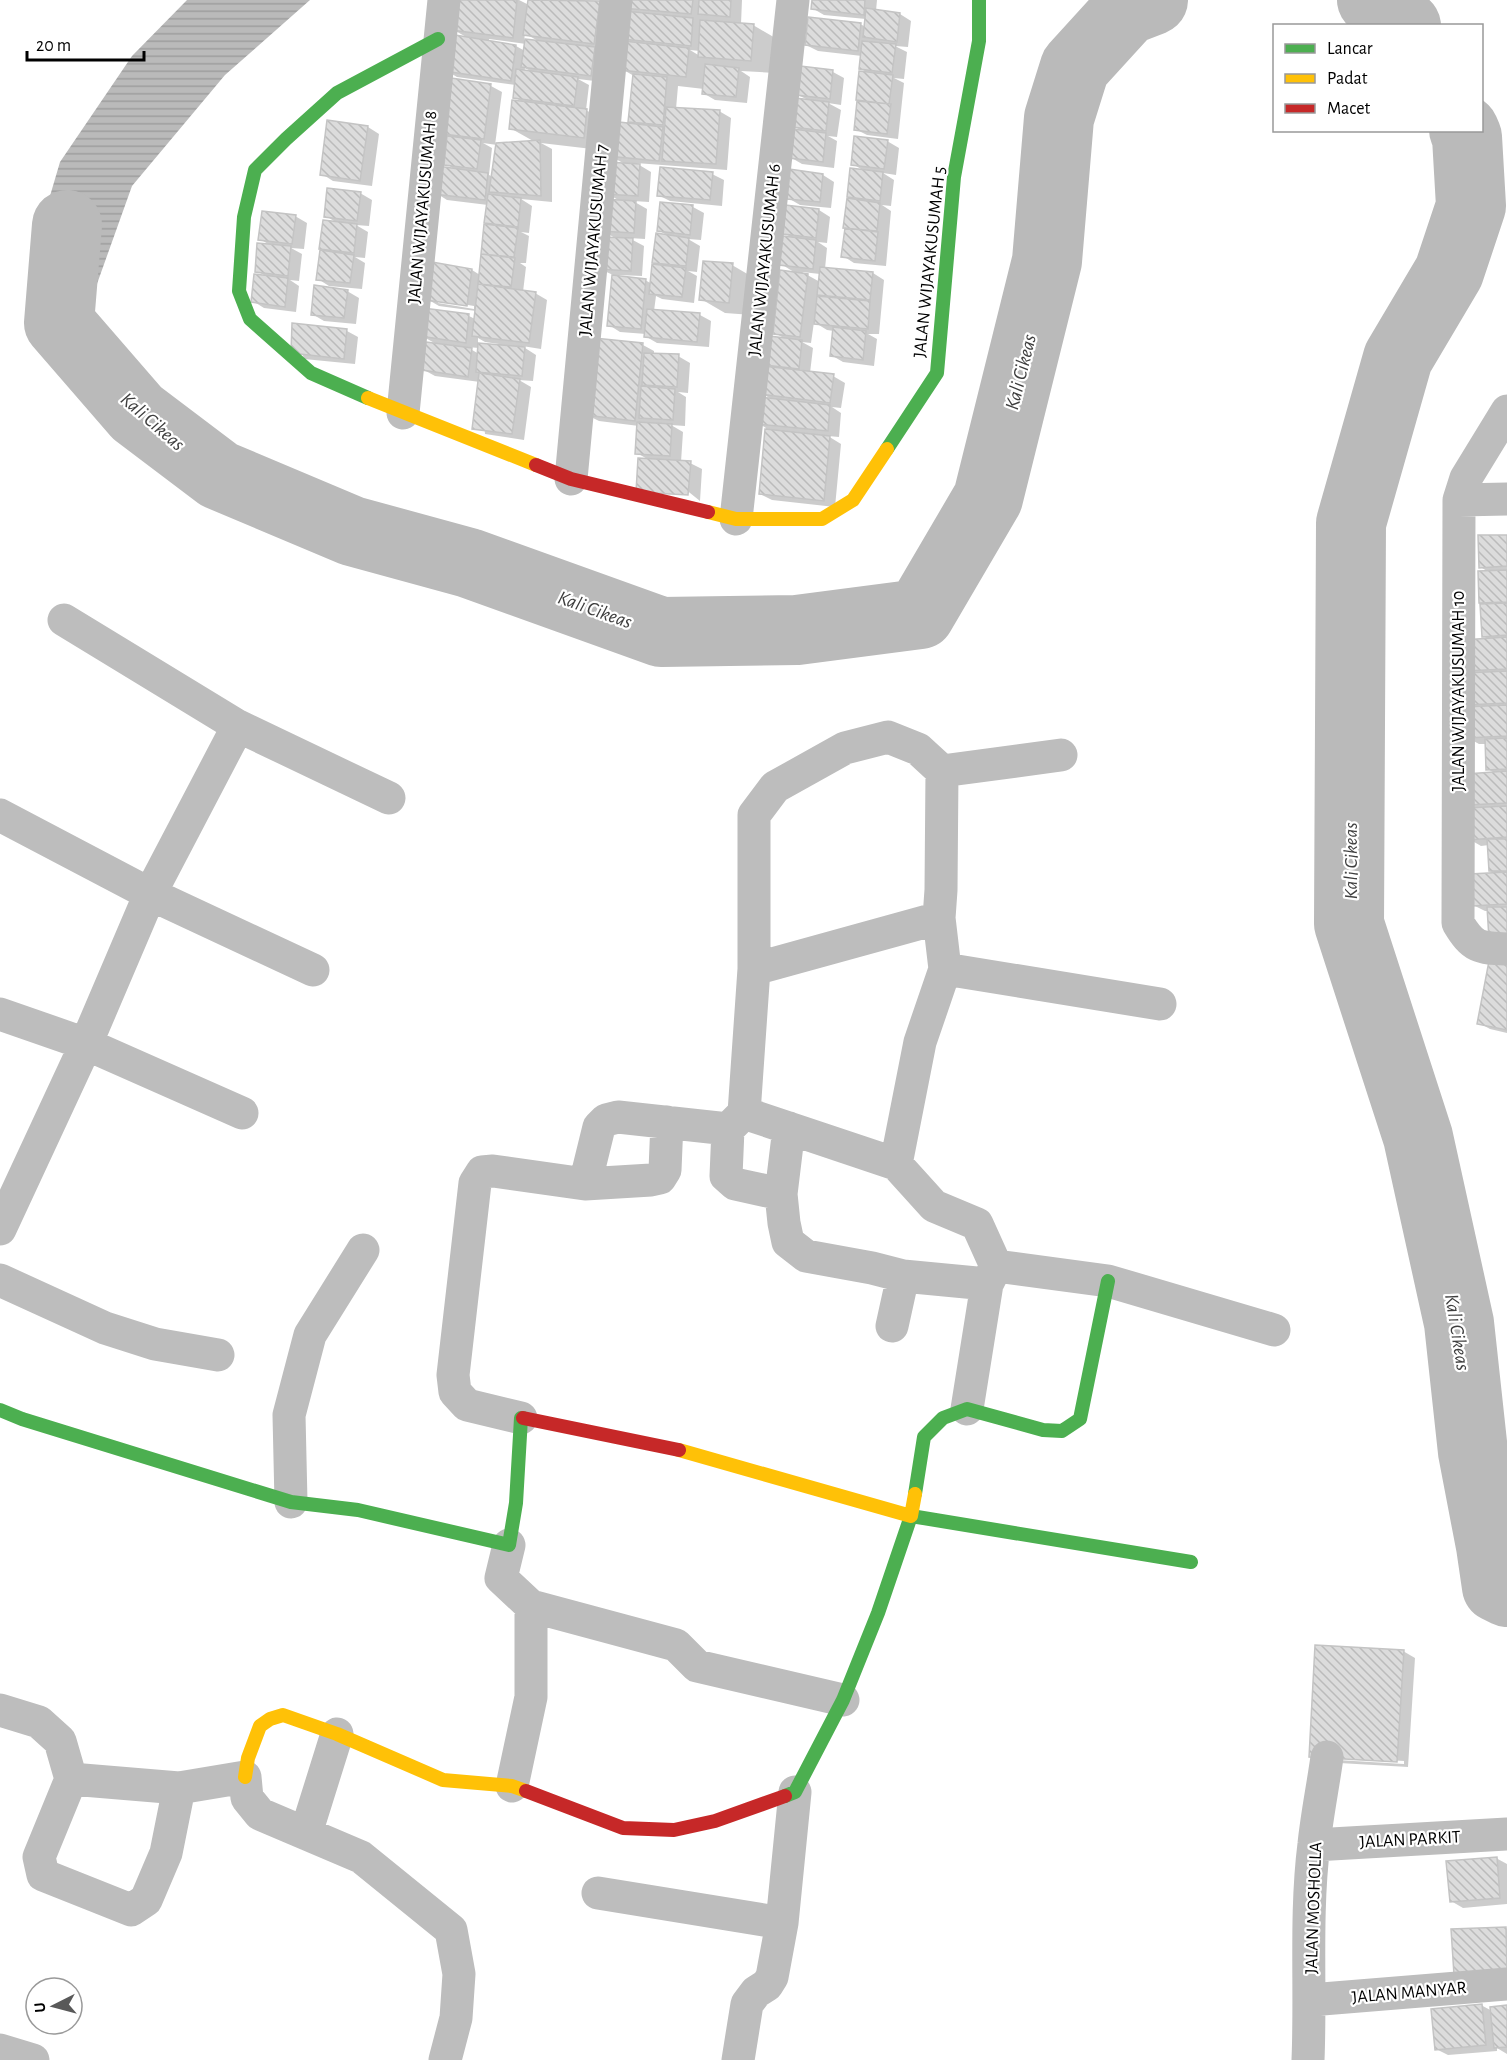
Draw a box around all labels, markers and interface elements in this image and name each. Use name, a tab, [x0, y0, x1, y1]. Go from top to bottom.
scale bar	[27, 24, 144, 62]
legend	[1273, 24, 1483, 132]
text: 20 m	[36, 37, 71, 55]
text: Lancar	[1327, 40, 1373, 58]
text: Padat	[1327, 70, 1368, 88]
text: Macet	[1327, 100, 1371, 118]
street label: JALAN WIJAYAKUSUMAH 8	[406, 110, 440, 304]
street label: JALAN WIJAYAKUSUMAH 7	[577, 143, 611, 337]
street label: JALAN WIJAYAKUSUMAH 6	[746, 163, 784, 357]
street label: JALAN WIJAYAKUSUMAH 5	[911, 165, 949, 359]
water label: Kali Cikeas	[1002, 332, 1040, 412]
water label: Kali Cikeas	[117, 389, 188, 455]
water label: Kali Cikeas	[555, 587, 635, 633]
street label: JALAN WIJAYAKUSUMAH 10	[1450, 591, 1468, 791]
water label: Kali Cikeas	[1341, 822, 1361, 900]
water label: Kali Cikeas	[1441, 1293, 1473, 1372]
street label: JALAN PARKIT	[1359, 1828, 1461, 1852]
street label: JALAN MOSHOLLA	[1303, 1841, 1325, 1974]
north arrow	[24, 1976, 84, 2036]
street label: JALAN MANYAR	[1351, 1979, 1467, 2007]
text: U	[32, 2002, 49, 2013]

